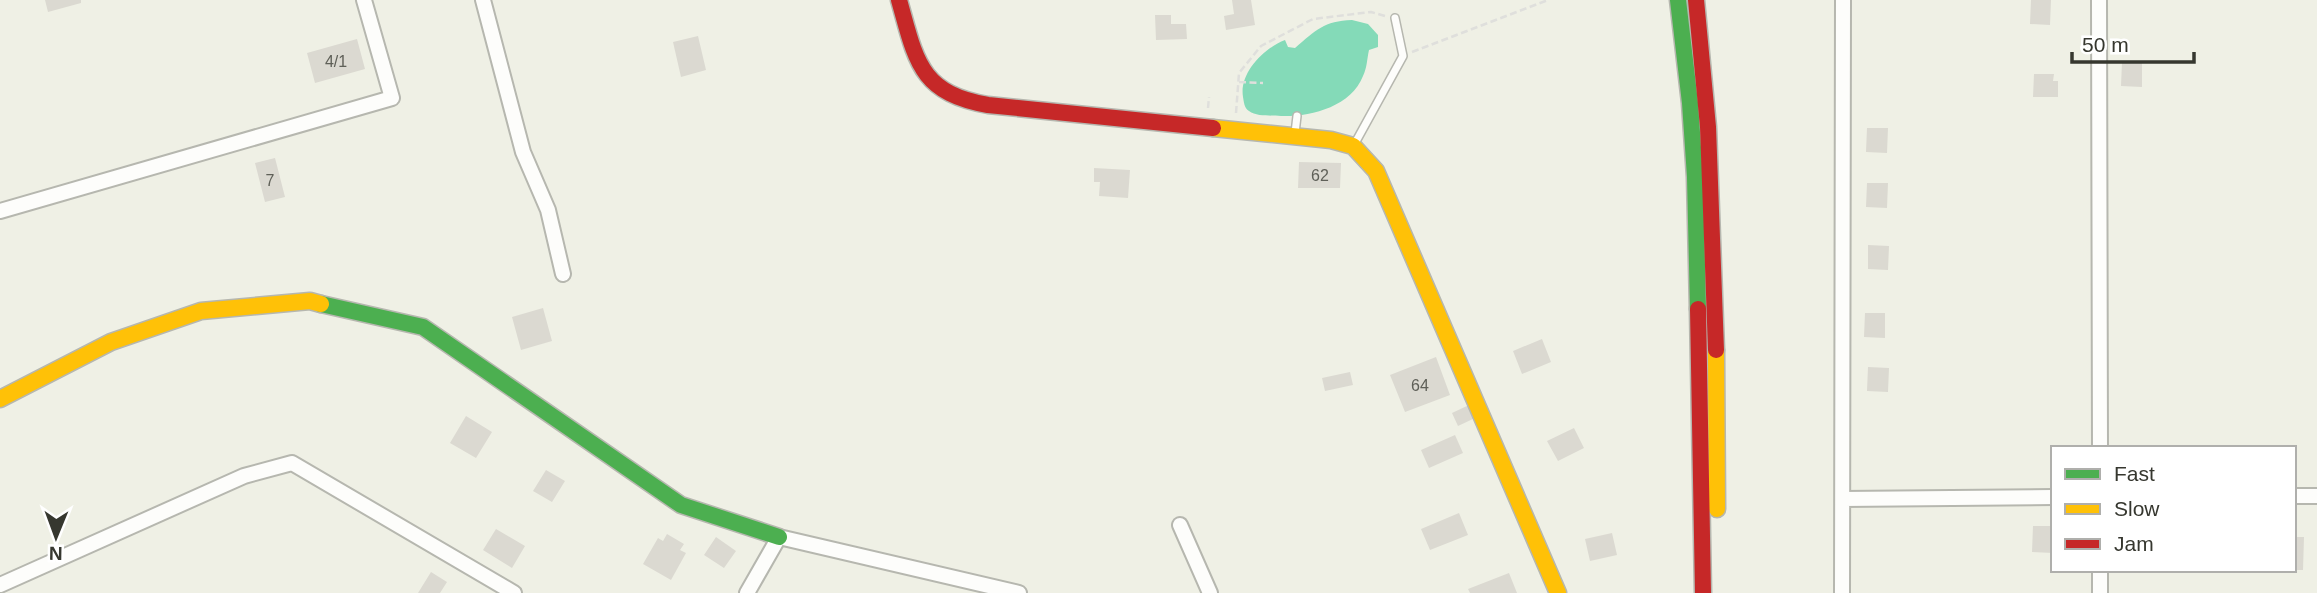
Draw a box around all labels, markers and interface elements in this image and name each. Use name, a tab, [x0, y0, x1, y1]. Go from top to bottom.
scale bar	[2072, 21, 2194, 65]
text: 50 m	[2082, 33, 2129, 56]
house number: 4/1	[325, 53, 347, 70]
house number: 62	[1311, 167, 1329, 184]
house number: 7	[266, 172, 275, 189]
house number: 64	[1411, 377, 1429, 394]
legend	[2051, 446, 2296, 572]
text: Fast	[2114, 462, 2155, 485]
text: Slow	[2114, 497, 2160, 520]
north arrow	[21, 502, 91, 572]
text: Jam	[2114, 532, 2154, 555]
text: N	[49, 543, 63, 564]

